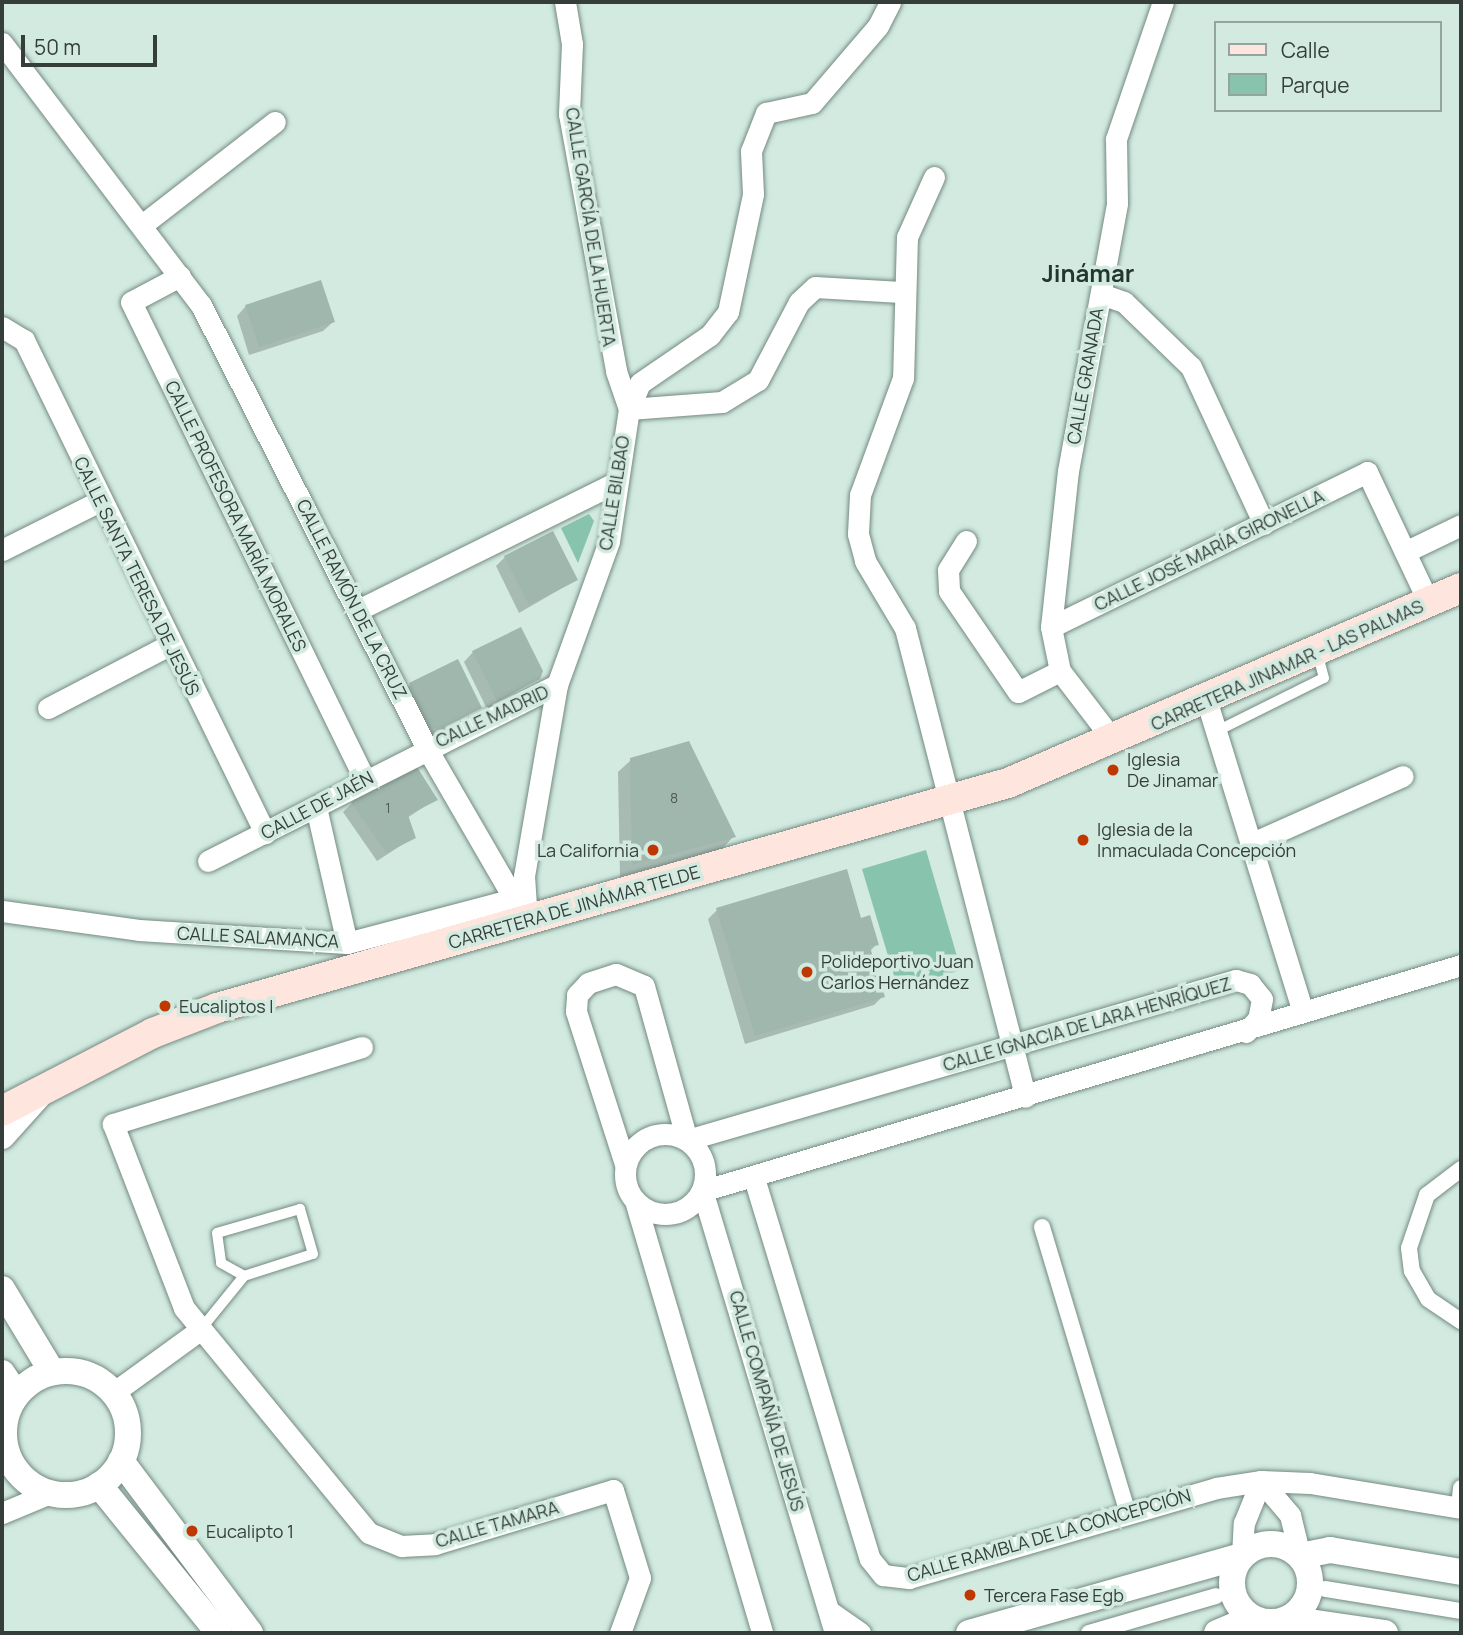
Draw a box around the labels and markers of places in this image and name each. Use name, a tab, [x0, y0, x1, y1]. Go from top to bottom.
place label: Iglesia De Jinamar	[1127, 749, 1218, 792]
marker: Iglesia De Jinamar	[1105, 762, 1121, 778]
place label: Iglesia de la Inmaculada Concepción	[1097, 819, 1296, 862]
marker: Iglesia de la Inmaculada Concepción	[1075, 832, 1091, 848]
place label: La California	[537, 839, 639, 861]
marker: La California	[645, 842, 661, 858]
place label: Polideportivo Juan Carlos Hernández	[821, 951, 974, 993]
marker: Polideportivo Juan Carlos Hernández	[799, 964, 815, 980]
place label: Eucaliptos I	[179, 995, 274, 1017]
marker: Eucaliptos I	[157, 998, 173, 1014]
place label: Eucalipto 1	[206, 1520, 294, 1542]
marker: Eucalipto 1	[184, 1523, 200, 1539]
place label: Tercera Fase Egb	[984, 1584, 1124, 1606]
marker: Tercera Fase Egb	[962, 1587, 978, 1603]

